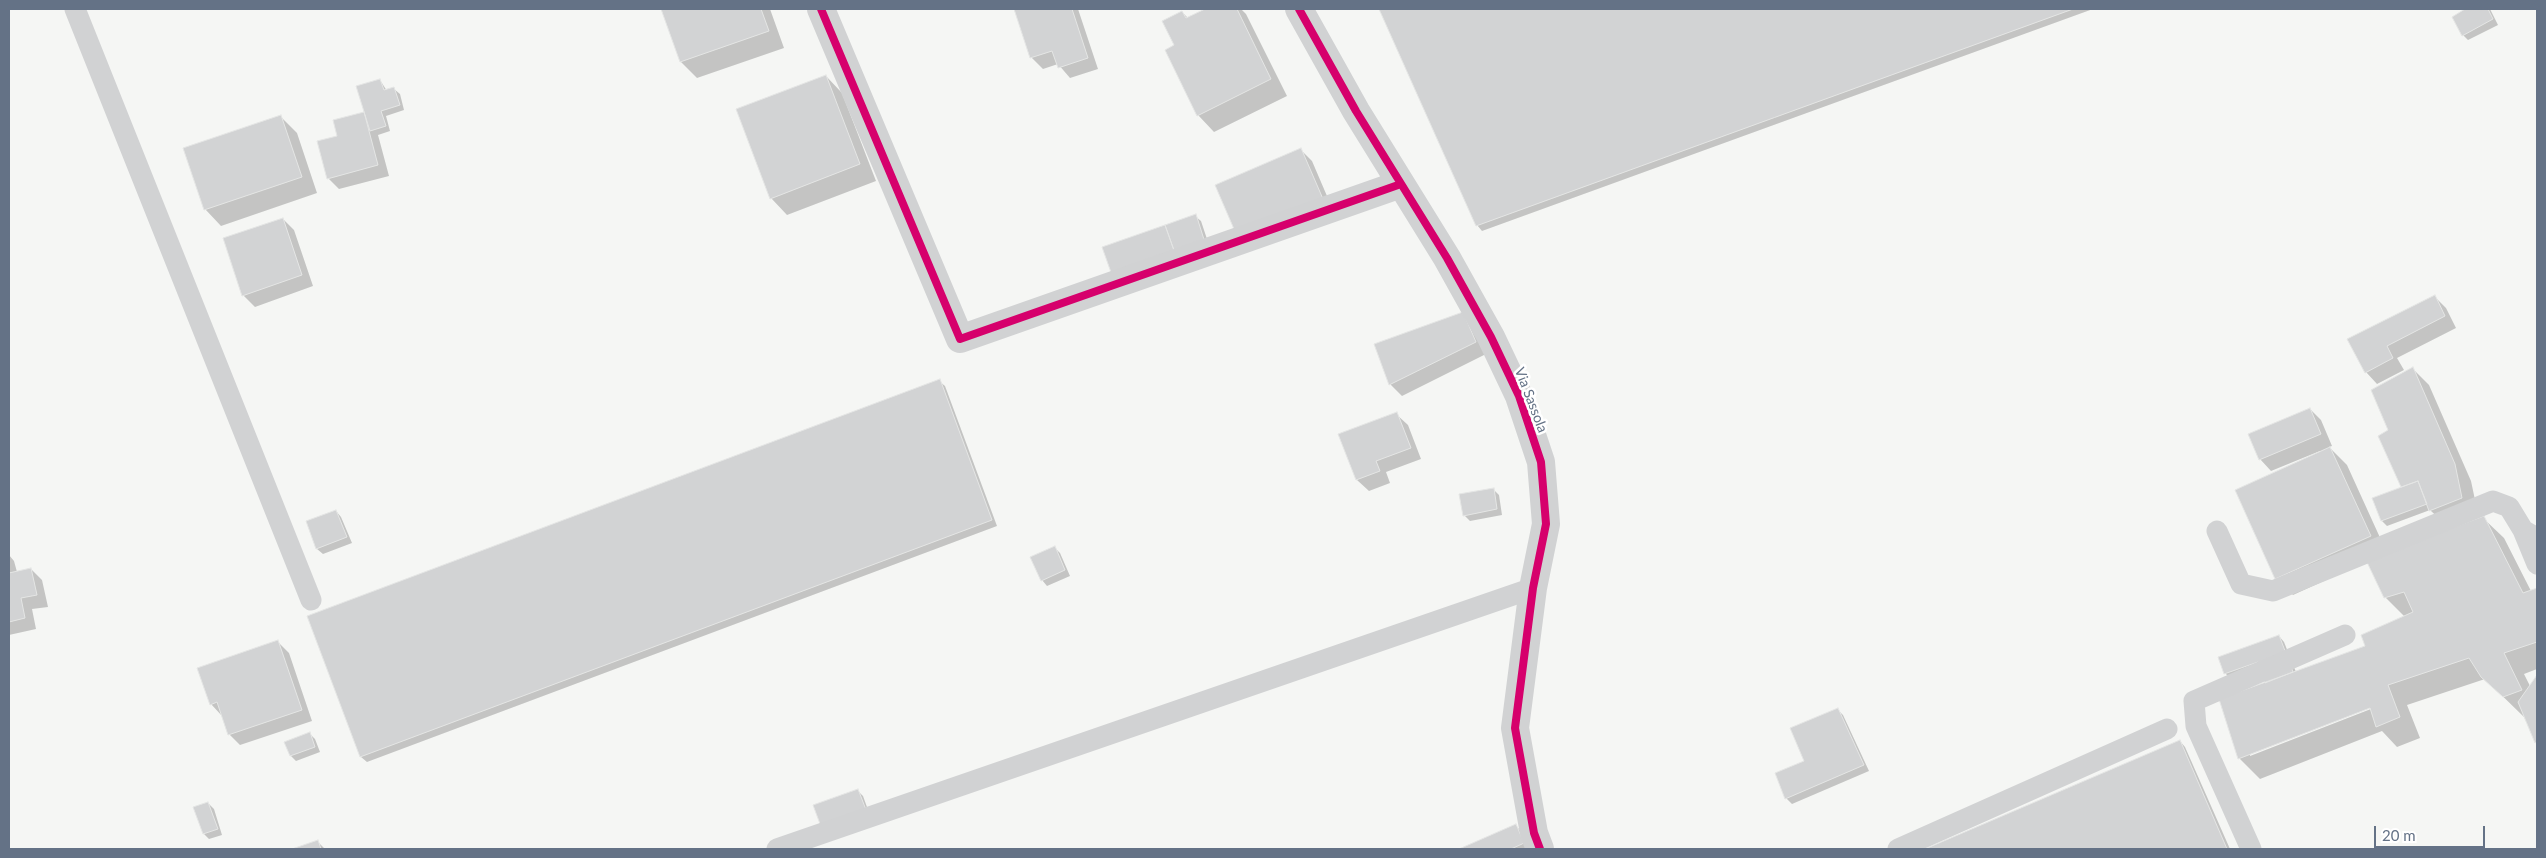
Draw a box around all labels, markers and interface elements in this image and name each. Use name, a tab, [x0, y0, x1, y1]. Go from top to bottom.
street label: Via Sassola	[1511, 365, 1551, 435]
scale bar	[2376, 816, 2487, 848]
text: 20 m	[2382, 826, 2416, 844]

